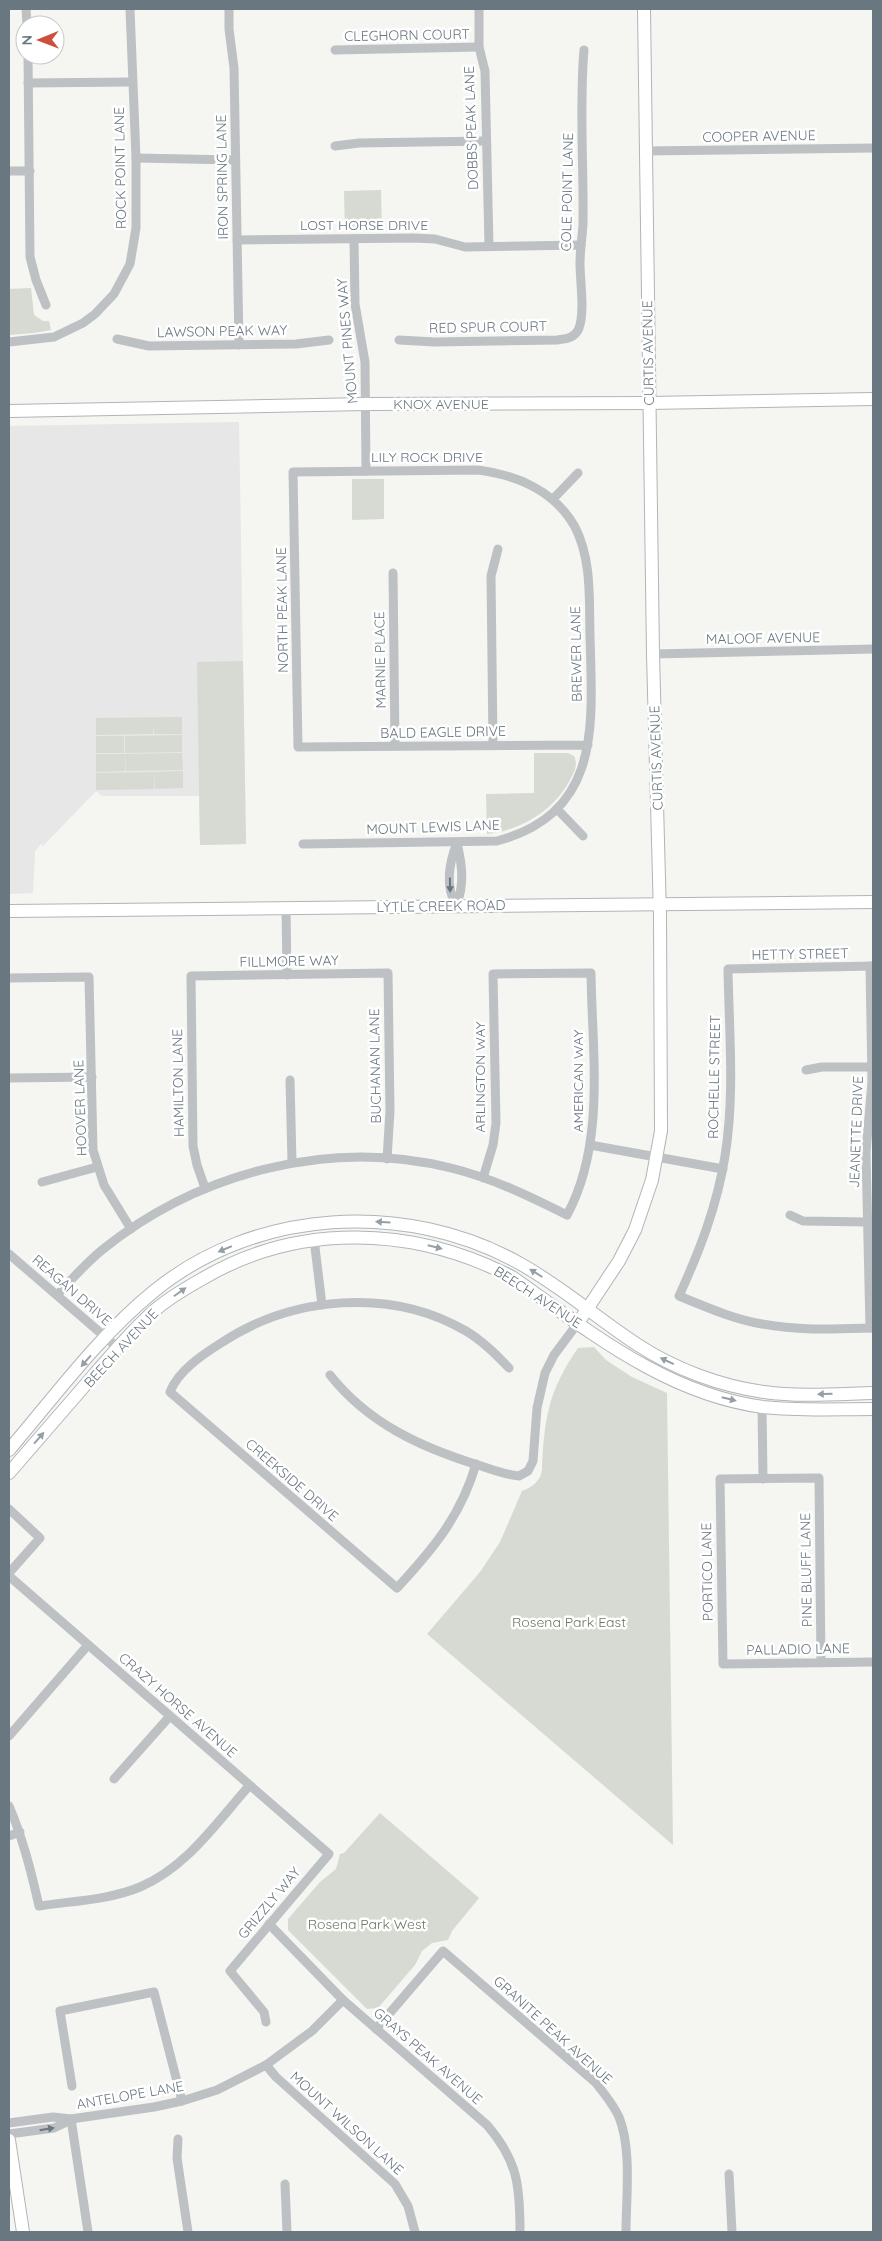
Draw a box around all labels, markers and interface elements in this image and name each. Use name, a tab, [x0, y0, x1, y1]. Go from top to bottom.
north arrow	[15, 15, 65, 65]
street label: CLEGHORN COURT	[344, 25, 470, 45]
text: N	[18, 35, 36, 46]
street label: DOBBS PEAK LANE	[460, 66, 482, 190]
street label: ROCK POINT LANE	[110, 107, 130, 229]
street label: IRON SPRING LANE	[212, 114, 232, 240]
street label: COOPER AVENUE	[702, 126, 816, 146]
street label: COLE POINT LANE	[557, 132, 577, 252]
street label: LOST HORSE DRIVE	[300, 216, 428, 234]
street label: MOUNT PINES WAY	[333, 277, 361, 405]
street label: CURTIS AVENUE	[638, 300, 658, 406]
street label: RED SPUR COURT	[429, 317, 547, 337]
street label: LAWSON PEAK WAY	[157, 321, 287, 341]
street label: KNOX AVENUE	[393, 395, 489, 413]
street label: LILY ROCK DRIVE	[371, 448, 483, 466]
street label: NORTH PEAK LANE	[272, 547, 292, 673]
street label: BREWER LANE	[566, 606, 586, 702]
street label: MARNIE PLACE	[370, 611, 390, 709]
street label: MALOOF AVENUE	[706, 628, 820, 648]
street label: CURTIS AVENUE	[645, 705, 667, 811]
street label: BALD EAGLE DRIVE	[380, 722, 506, 742]
street label: MOUNT LEWIS LANE	[366, 816, 500, 838]
one-way arrow	[446, 877, 454, 893]
street label: LYTLE CREEK ROAD	[376, 896, 506, 916]
street label: HETTY STREET	[751, 944, 849, 964]
street label: FILLMORE WAY	[239, 951, 339, 971]
street label: BUCHANAN LANE	[365, 1008, 385, 1124]
street label: ROCHELLE STREET	[704, 1015, 724, 1139]
street label: ARLINGTON WAY	[471, 1021, 489, 1133]
street label: HAMILTON LANE	[168, 1029, 188, 1137]
street label: AMERICAN WAY	[569, 1029, 587, 1133]
street label: HOOVER LANE	[69, 1059, 91, 1157]
street label: JEANETTE DRIVE	[845, 1075, 867, 1189]
one-way arrow	[375, 1218, 391, 1226]
one-way arrow	[428, 1243, 443, 1251]
one-way arrow	[217, 1245, 232, 1253]
street label: REAGAN DRIVE	[29, 1251, 115, 1329]
street label: BEECH AVENUE	[491, 1262, 585, 1332]
one-way arrow	[529, 1269, 542, 1278]
one-way arrow	[173, 1287, 187, 1297]
street label: BEECH AVENUE	[80, 1305, 162, 1391]
one-way arrow	[80, 1354, 92, 1366]
one-way arrow	[660, 1357, 674, 1365]
one-way arrow	[816, 1390, 832, 1398]
one-way arrow	[721, 1395, 736, 1403]
one-way arrow	[34, 1431, 45, 1444]
street label: CREEKSIDE DRIVE	[242, 1435, 342, 1525]
street label: PINE BLUFF LANE	[796, 1513, 816, 1627]
street label: PORTICO LANE	[697, 1523, 717, 1621]
park label: Rosena Park East	[512, 1613, 626, 1631]
street label: PALLADIO LANE	[746, 1639, 850, 1659]
street label: CRAZY HORSE AVENUE	[115, 1649, 241, 1761]
street label: GRIZZLY WAY	[234, 1863, 304, 1943]
park label: Rosena Park West	[308, 1915, 427, 1933]
street label: GRANITE PEAK AVENUE	[490, 1972, 616, 2088]
street label: GRAYS PEAK AVENUE	[370, 2004, 486, 2108]
street label: MOUNT WILSON LANE	[287, 2067, 407, 2179]
street label: ANTELOPE LANE	[75, 2077, 185, 2113]
one-way arrow	[39, 2125, 55, 2133]

